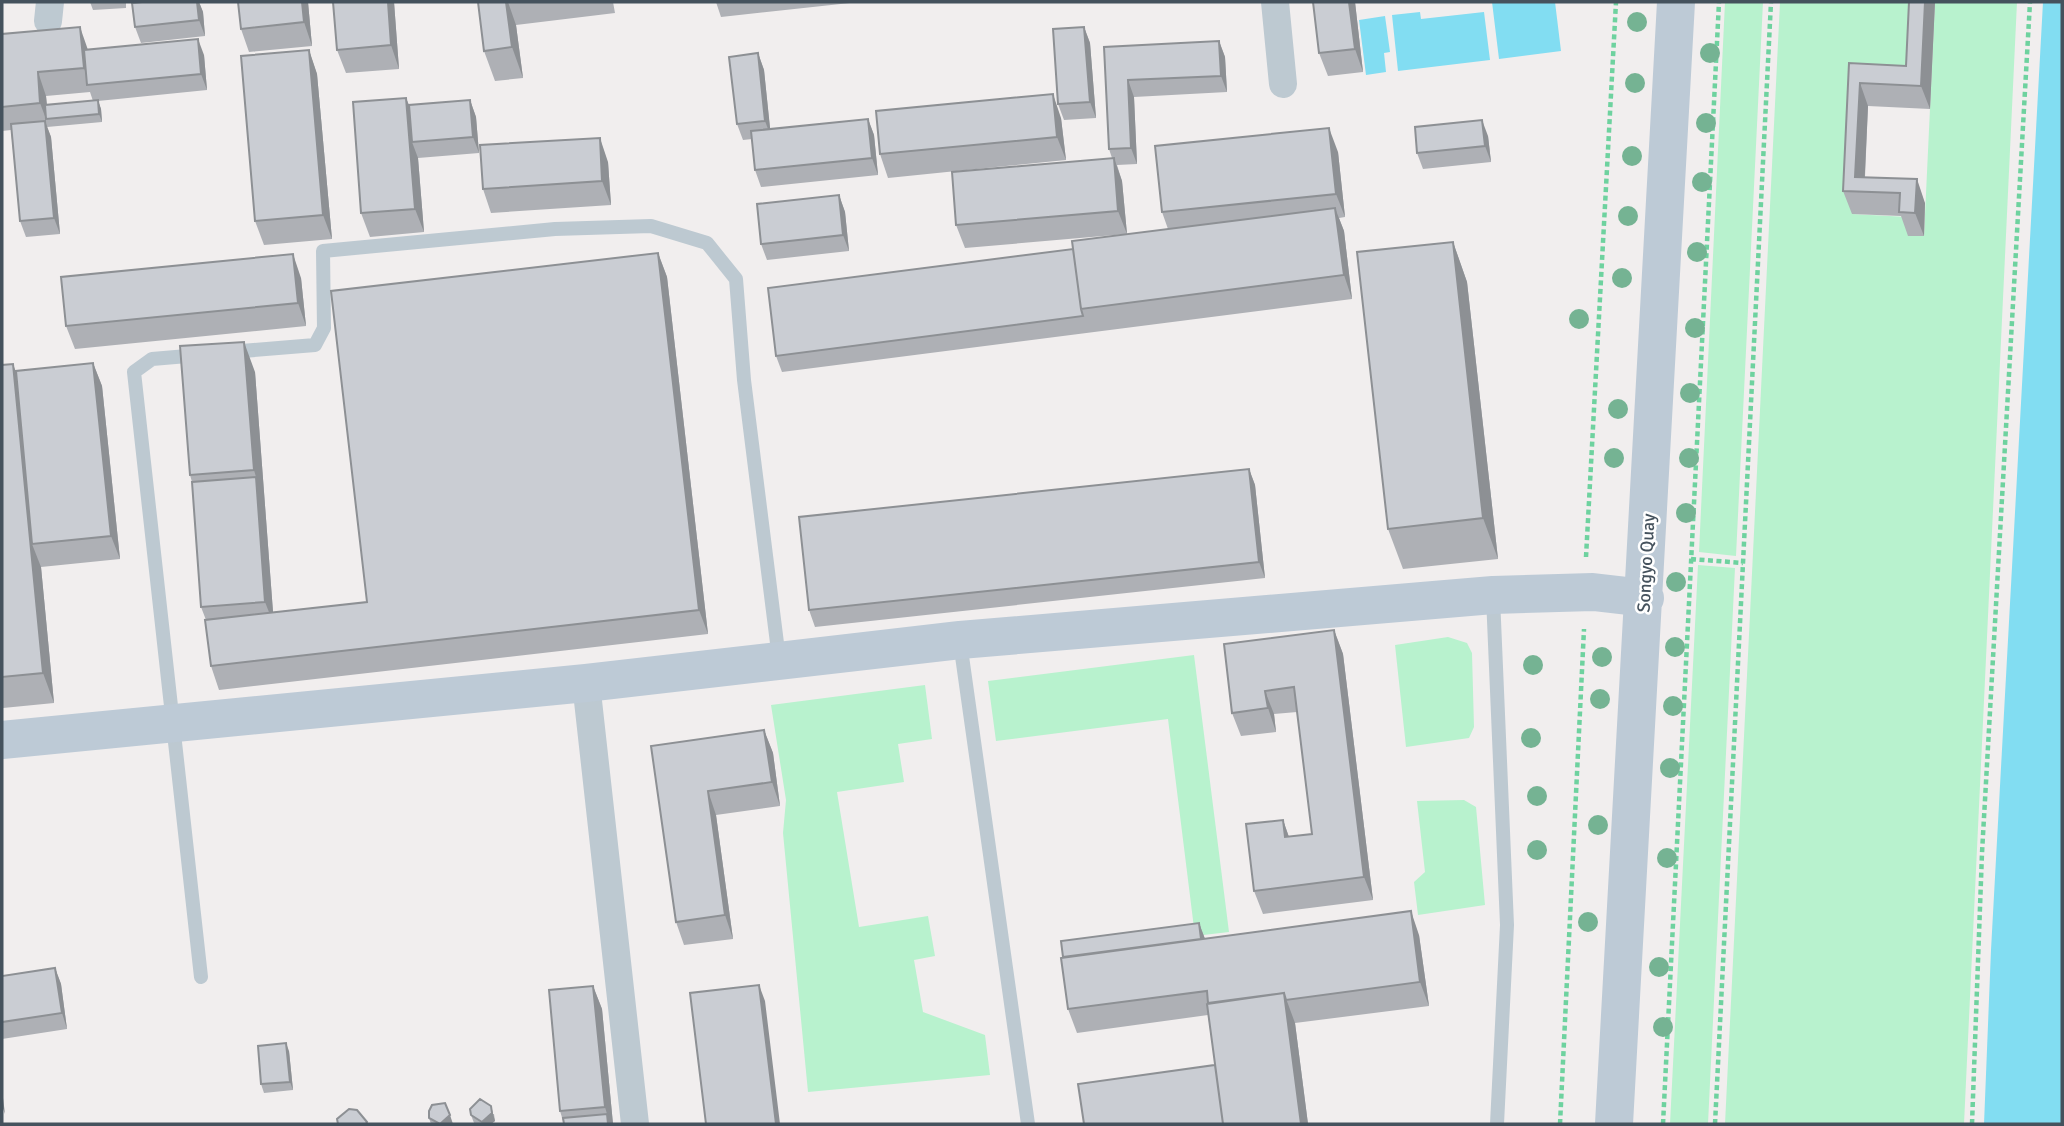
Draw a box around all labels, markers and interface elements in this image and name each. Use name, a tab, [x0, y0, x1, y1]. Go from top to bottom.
street label: Songyo Quay	[1632, 512, 1660, 613]

